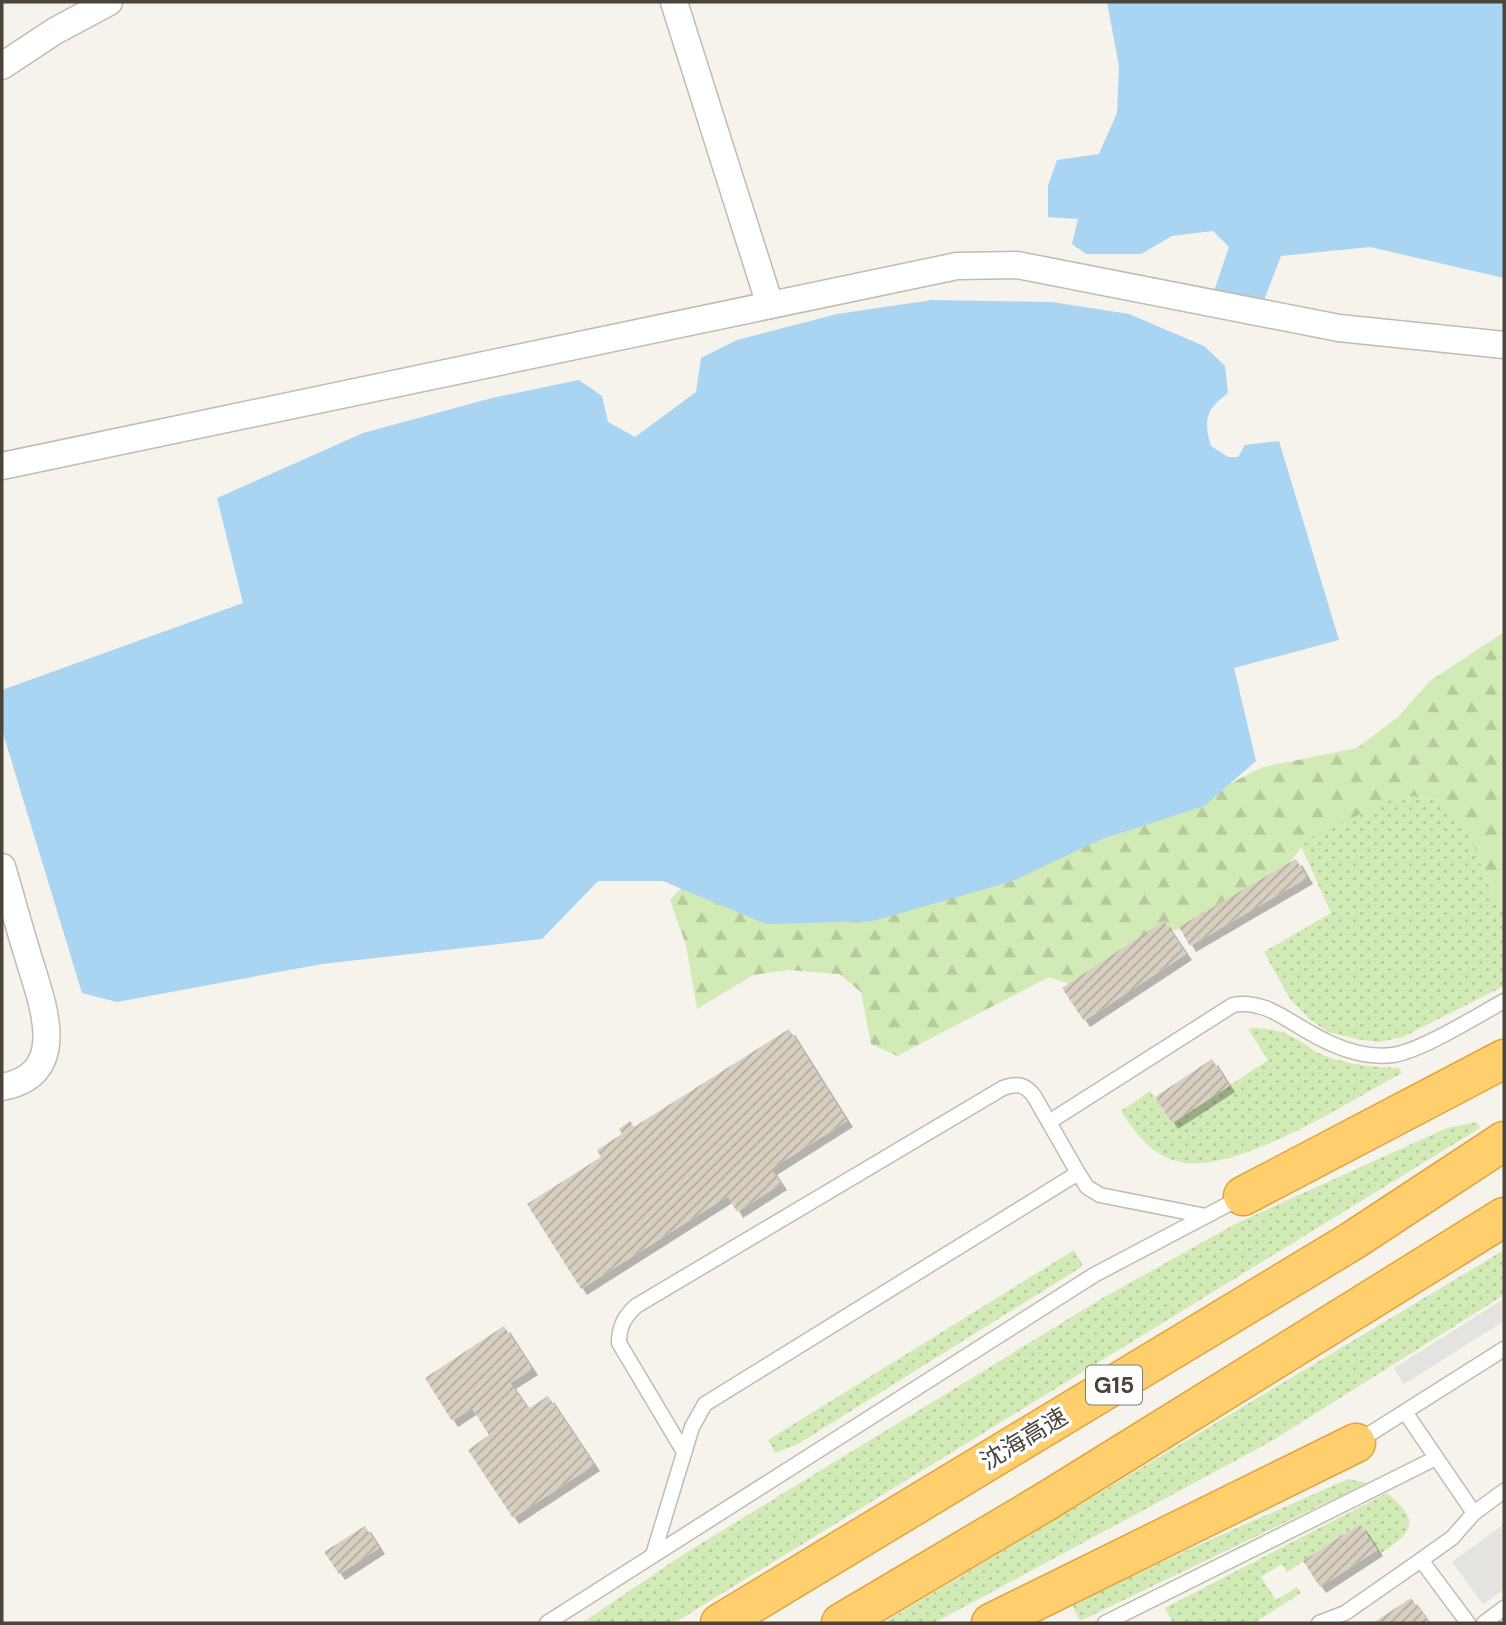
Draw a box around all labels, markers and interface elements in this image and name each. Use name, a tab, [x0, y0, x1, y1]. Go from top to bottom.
road number: G15	[1086, 1366, 1142, 1404]
street label: 沈海高速	[975, 1401, 1073, 1477]

